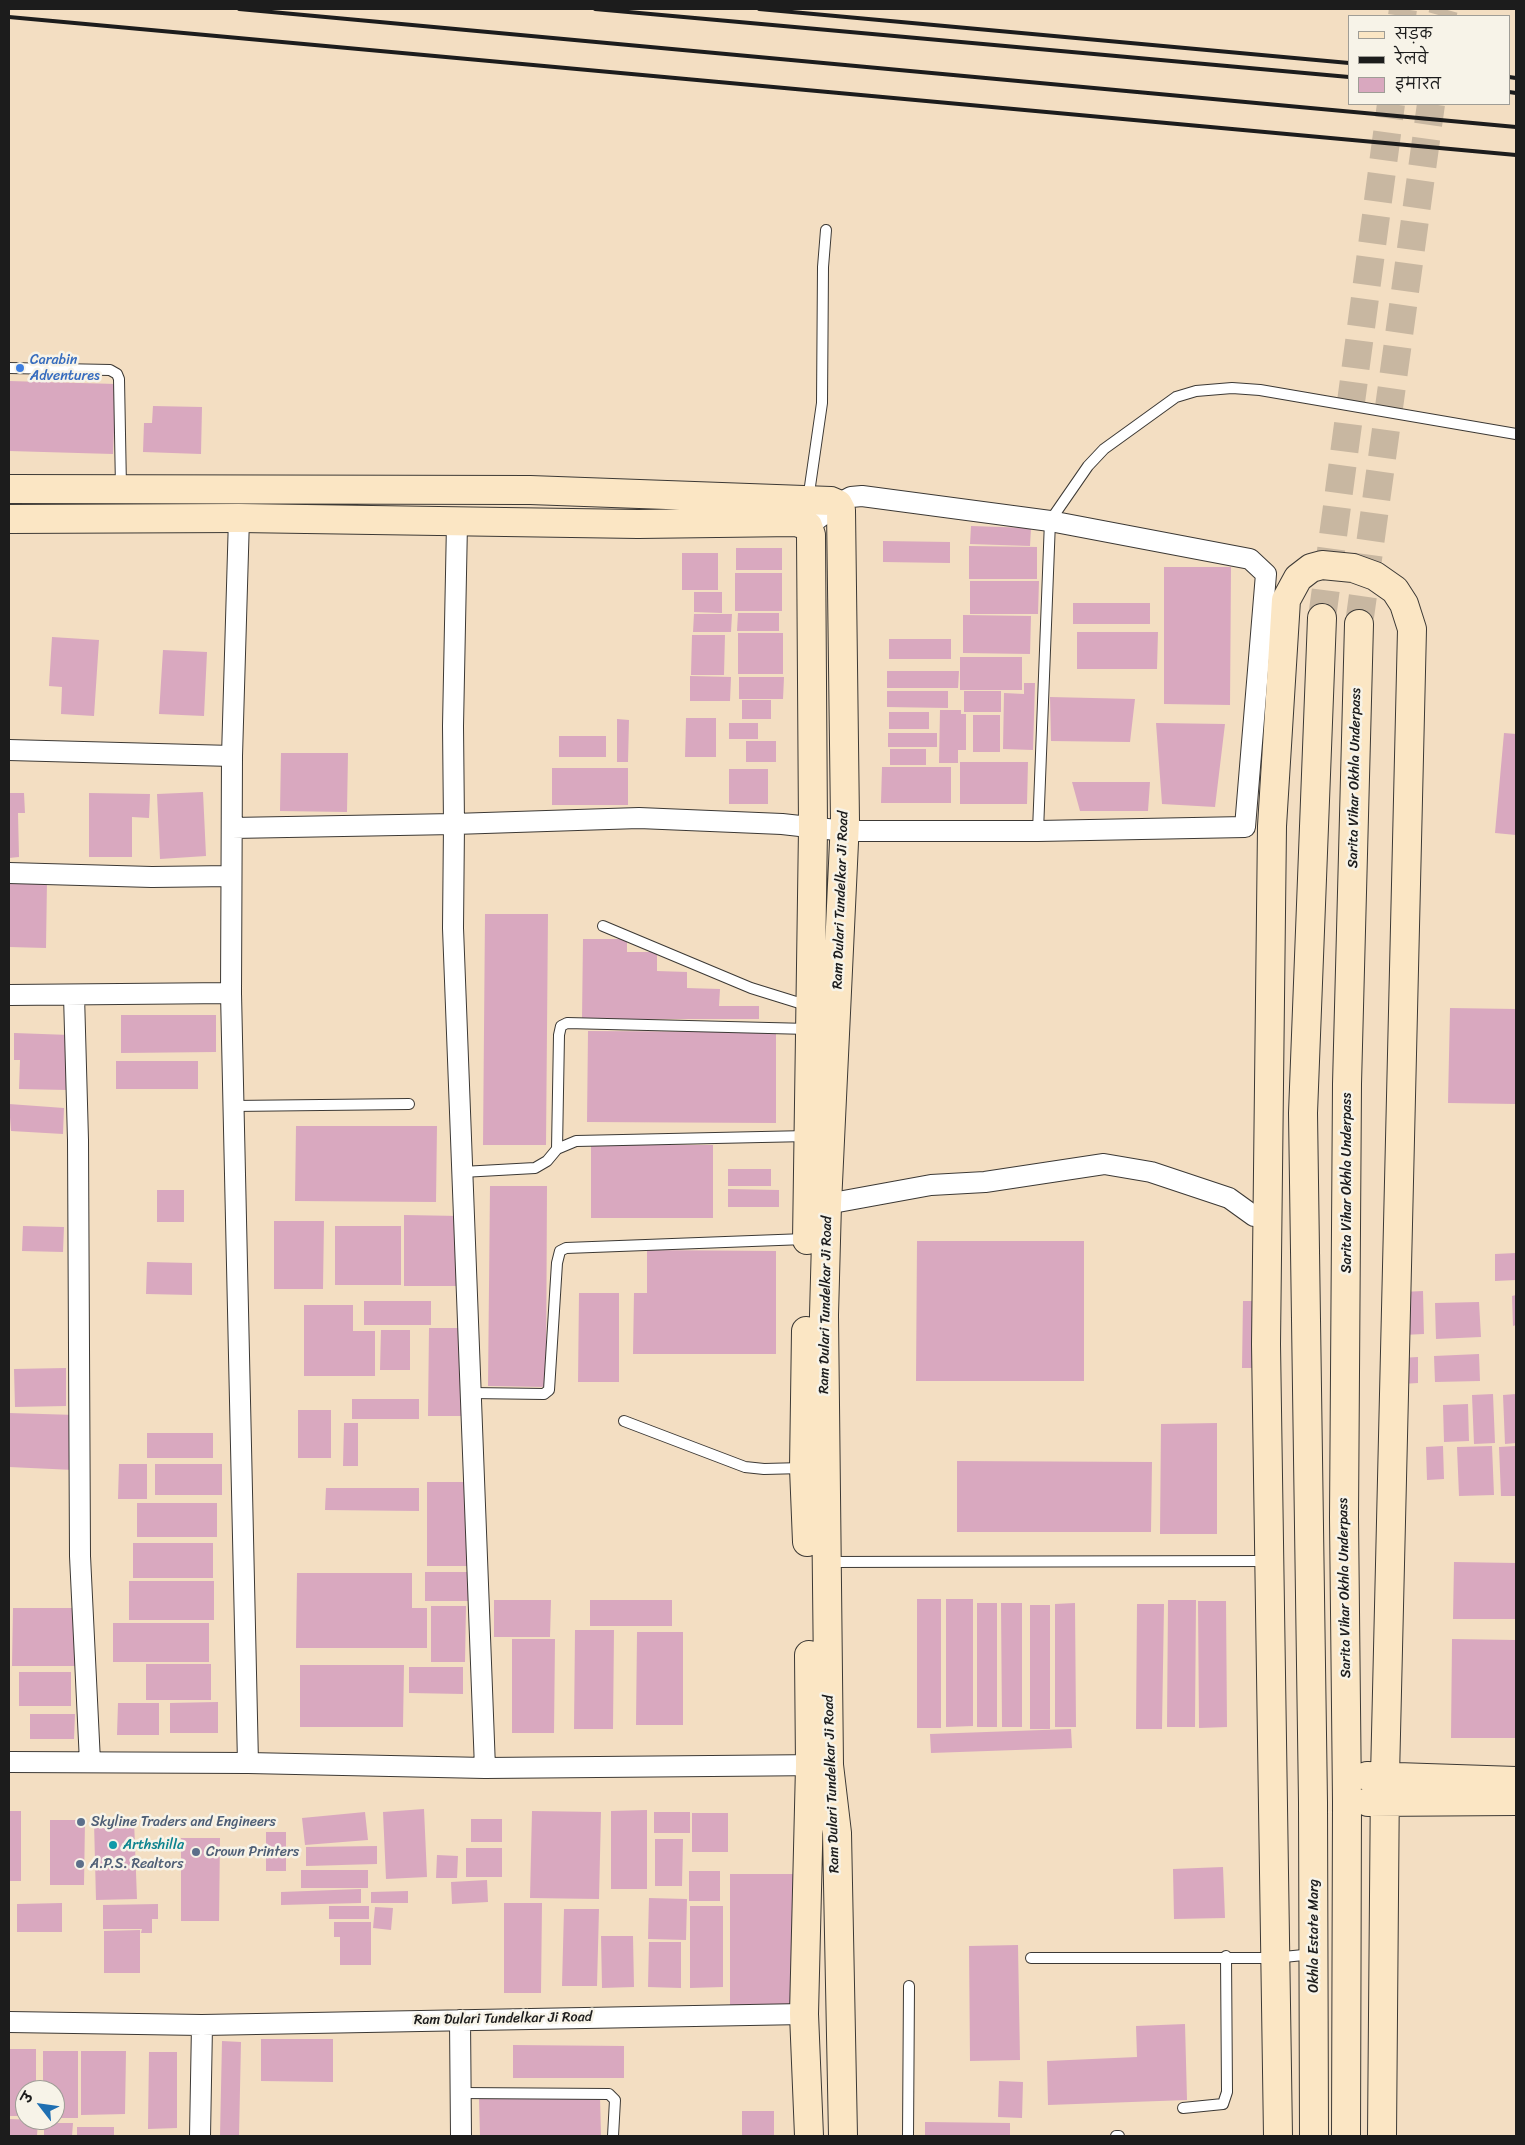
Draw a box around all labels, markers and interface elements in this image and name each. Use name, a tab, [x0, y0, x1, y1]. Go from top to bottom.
legend	[1348, 15, 1510, 105]
text: सड़क	[1395, 21, 1432, 47]
text: रेलवे	[1395, 46, 1428, 72]
text: इमारत	[1395, 71, 1441, 97]
place label: Carabin Adventures	[30, 352, 100, 384]
marker: Carabin Adventures	[14, 362, 26, 374]
street label: Sarita Vihar Okhla Underpass	[1345, 688, 1365, 868]
street label: Ram Dulari Tundelkar Ji Road	[829, 811, 853, 989]
street label: Sarita Vihar Okhla Underpass	[1339, 1093, 1355, 1273]
street label: Ram Dulari Tundelkar Ji Road	[816, 1216, 836, 1394]
street label: Sarita Vihar Okhla Underpass	[1335, 1498, 1355, 1678]
street label: Ram Dulari Tundelkar Ji Road	[820, 1695, 844, 1873]
place label: Skyline Traders and Engineers	[91, 1814, 276, 1830]
marker: Skyline Traders and Engineers	[75, 1816, 87, 1828]
place label: Arthshilla	[123, 1837, 184, 1853]
marker: Arthshilla	[107, 1839, 119, 1851]
place label: Crown Printers	[206, 1844, 299, 1860]
marker: Crown Printers	[190, 1846, 202, 1858]
place label: A.P.S. Realtors	[90, 1856, 183, 1872]
marker: A.P.S. Realtors	[74, 1858, 86, 1870]
street label: Okhla Estate Marg	[1306, 1879, 1322, 1993]
street label: Ram Dulari Tundelkar Ji Road	[414, 2009, 592, 2029]
north arrow	[15, 2080, 65, 2130]
text: उ	[14, 2087, 41, 2108]

